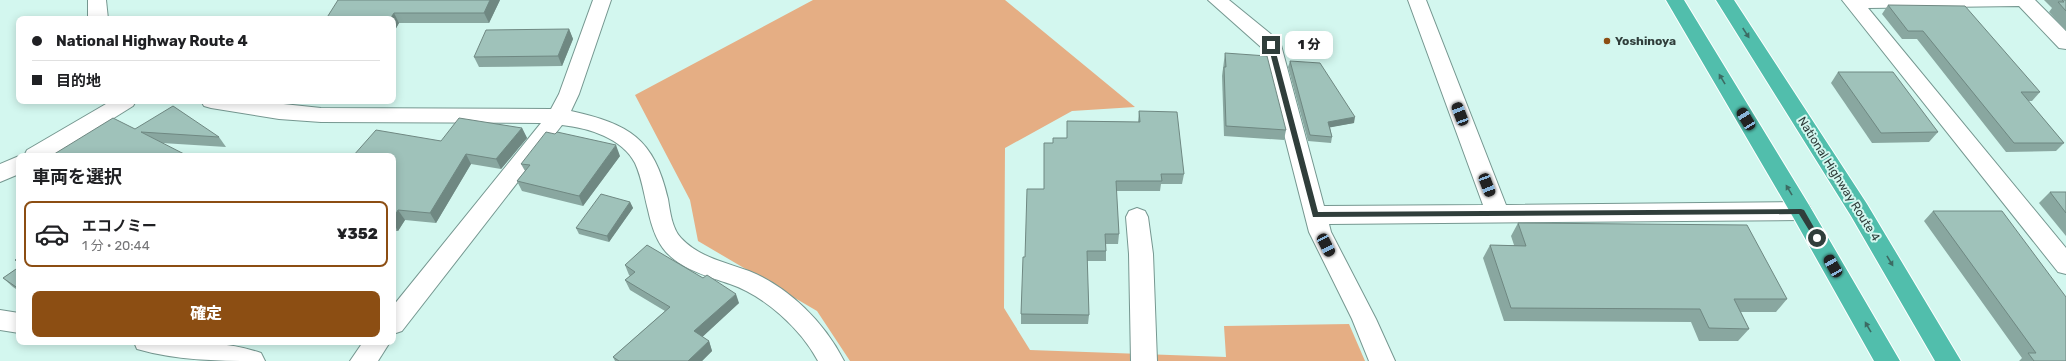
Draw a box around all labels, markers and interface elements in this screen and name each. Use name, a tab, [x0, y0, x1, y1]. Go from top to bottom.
one-way arrow	[1742, 28, 1750, 38]
callout: 1 分	[1285, 31, 1333, 59]
text: National Highway Route 4	[56, 32, 248, 50]
place label: Yoshinoya	[1615, 34, 1676, 48]
route end	[1262, 36, 1280, 54]
marker: Yoshinoya	[1602, 36, 1612, 46]
text: 1 分	[1298, 37, 1320, 52]
text: 目的地	[56, 72, 101, 90]
one-way arrow	[1719, 73, 1726, 85]
car	[1450, 101, 1470, 127]
car	[1735, 106, 1757, 132]
street label: National Highway Route 4	[1795, 114, 1883, 244]
text: 車両を選択	[32, 166, 122, 188]
car	[1477, 172, 1497, 198]
one-way arrow	[1785, 184, 1792, 196]
icon: car	[34, 216, 70, 252]
text: エコノミー	[82, 217, 157, 235]
text: ¥352	[337, 225, 378, 243]
route start	[1808, 229, 1826, 247]
car	[1315, 232, 1337, 258]
text: 1 分 · 20:44	[82, 238, 150, 253]
car	[1822, 253, 1844, 279]
one-way arrow	[1886, 255, 1893, 267]
button: 確定	[32, 291, 380, 337]
one-way arrow	[1864, 321, 1871, 333]

